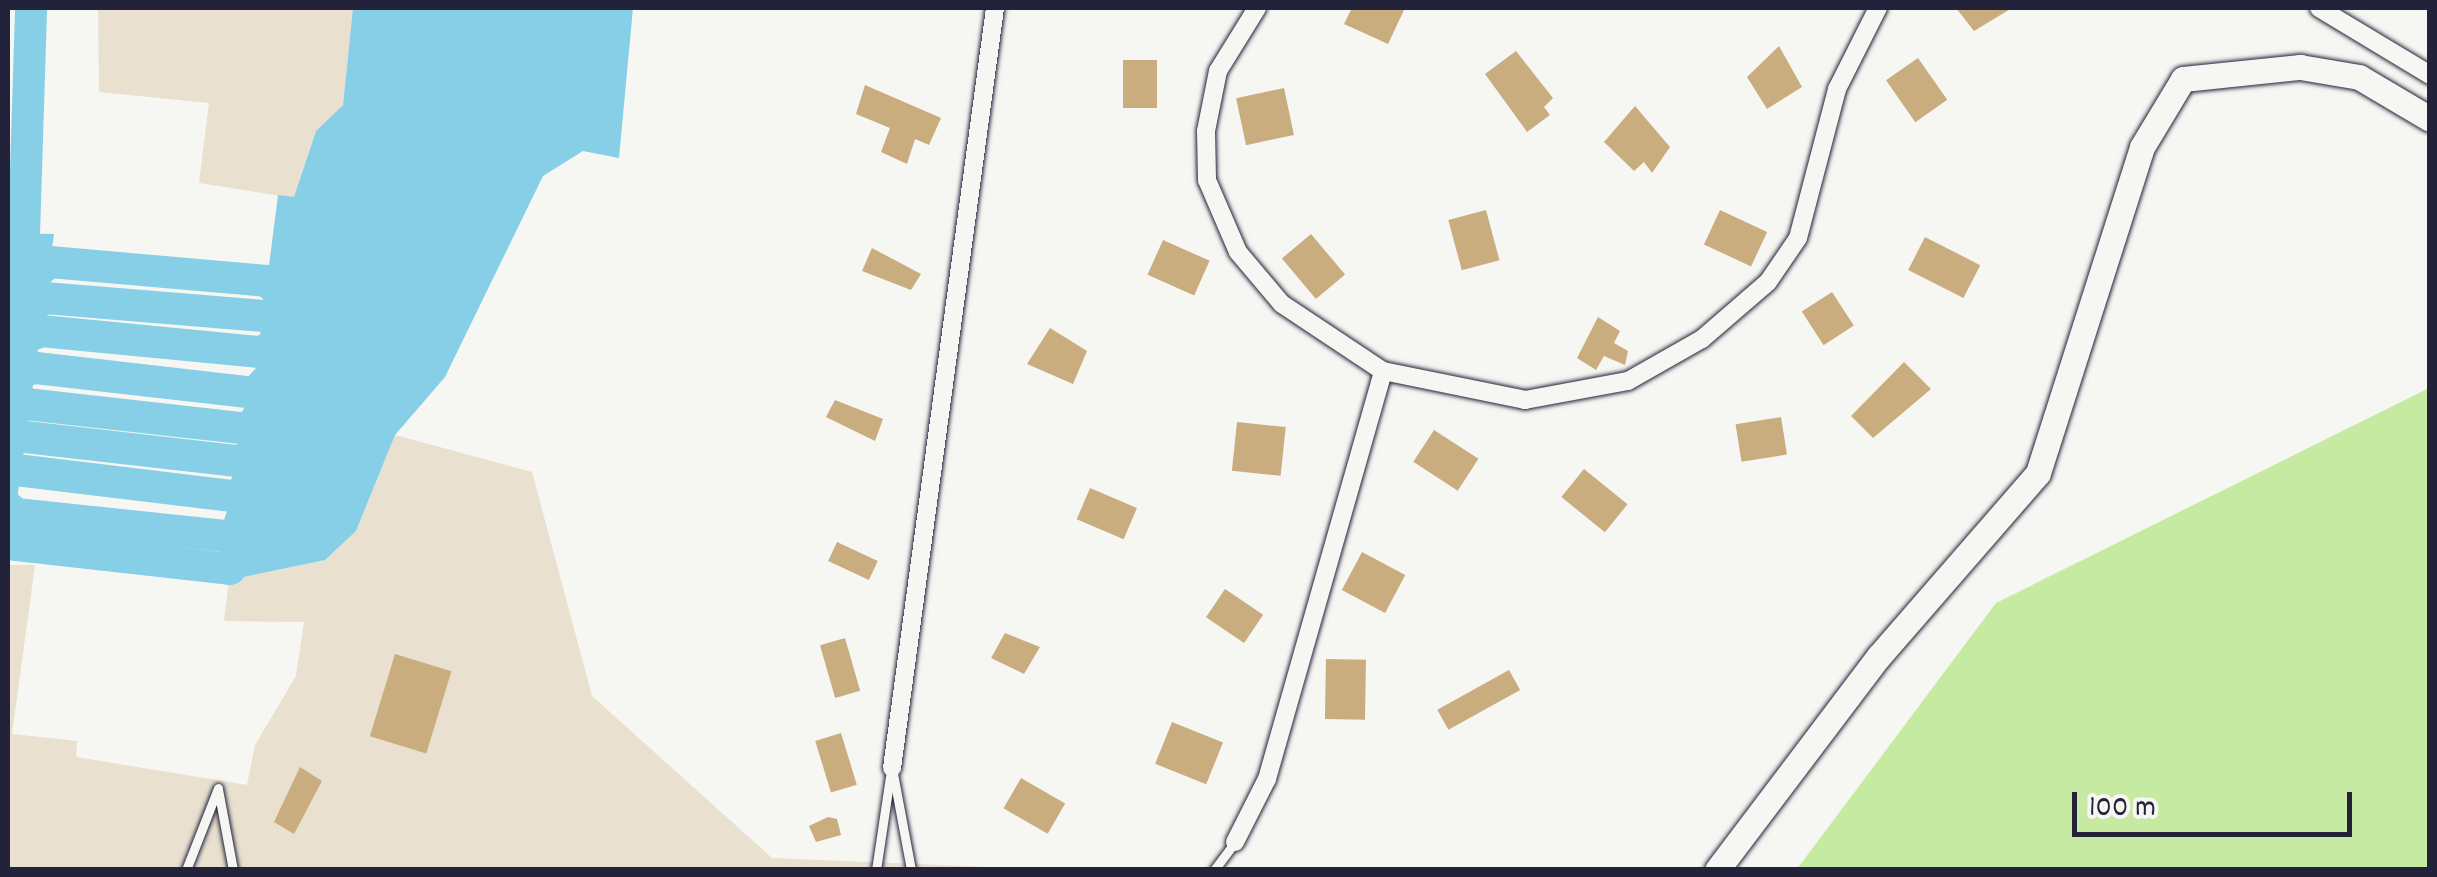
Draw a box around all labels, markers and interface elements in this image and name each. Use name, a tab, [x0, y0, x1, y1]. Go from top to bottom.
scale bar	[2077, 772, 2357, 834]
text: 100 m	[2089, 788, 2156, 831]

